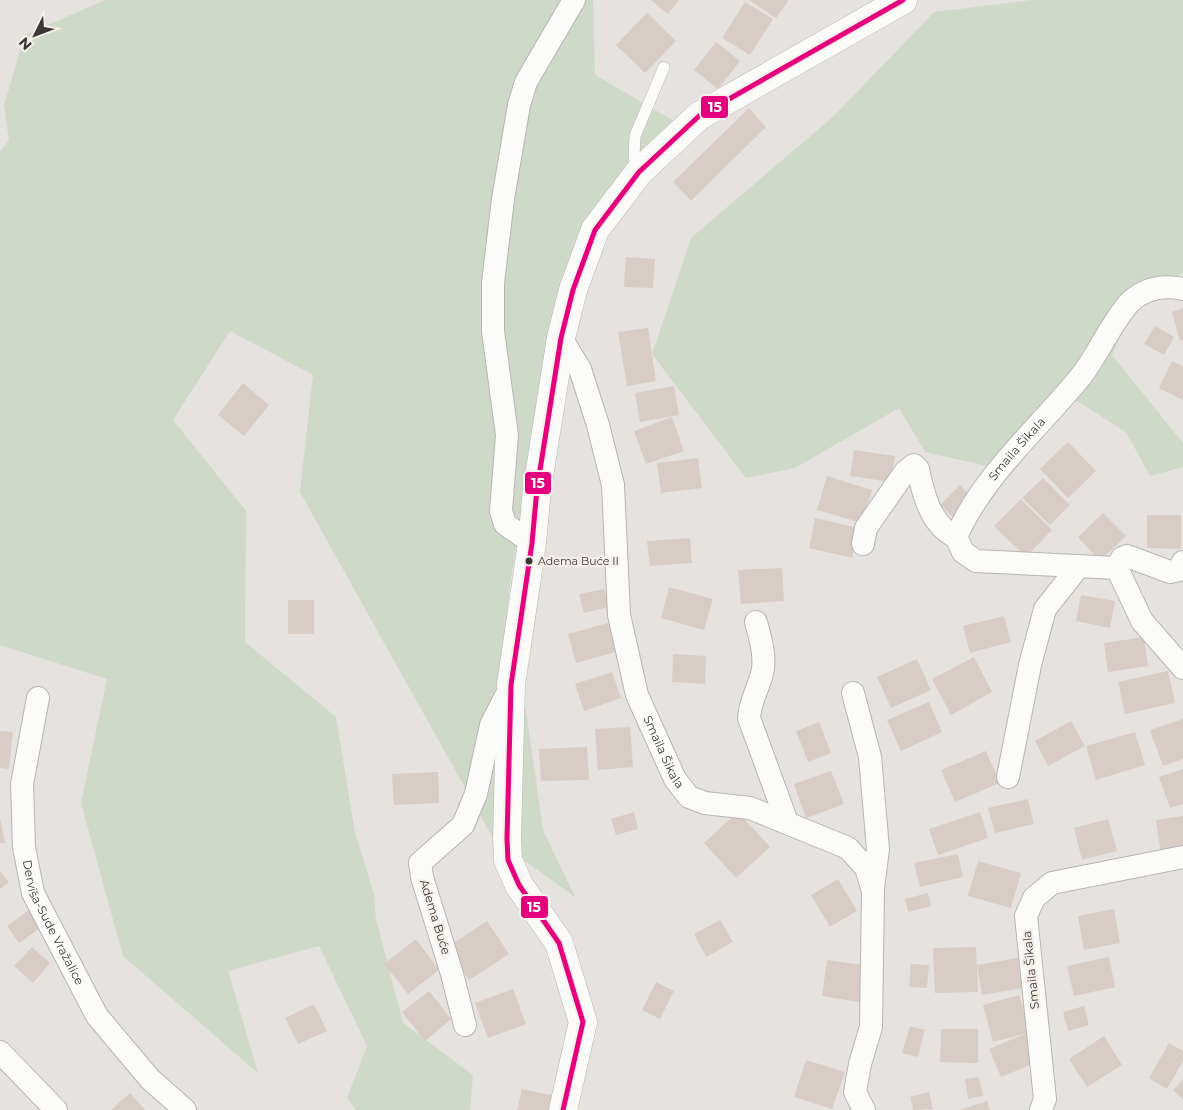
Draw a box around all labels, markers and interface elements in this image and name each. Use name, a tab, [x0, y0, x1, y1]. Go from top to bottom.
north arrow	[10, 10, 60, 60]
text: N	[15, 33, 36, 54]
line badge: 15	[700, 95, 729, 119]
text: 15	[708, 98, 722, 116]
street label: Smaila Šikala	[985, 414, 1048, 483]
line badge: 15	[524, 471, 552, 495]
text: 15	[531, 474, 545, 492]
place label: Adema Buće II	[538, 554, 619, 568]
marker: Adema Buće II	[524, 556, 534, 566]
street label: Smaila Šikala	[640, 713, 688, 791]
street label: Derviša-Sude Vražalice	[20, 859, 88, 987]
street label: Adema Buće	[417, 877, 454, 956]
line badge: 15	[520, 895, 549, 919]
text: 15	[527, 898, 541, 916]
street label: Smaila Šikala	[1019, 930, 1042, 1010]

